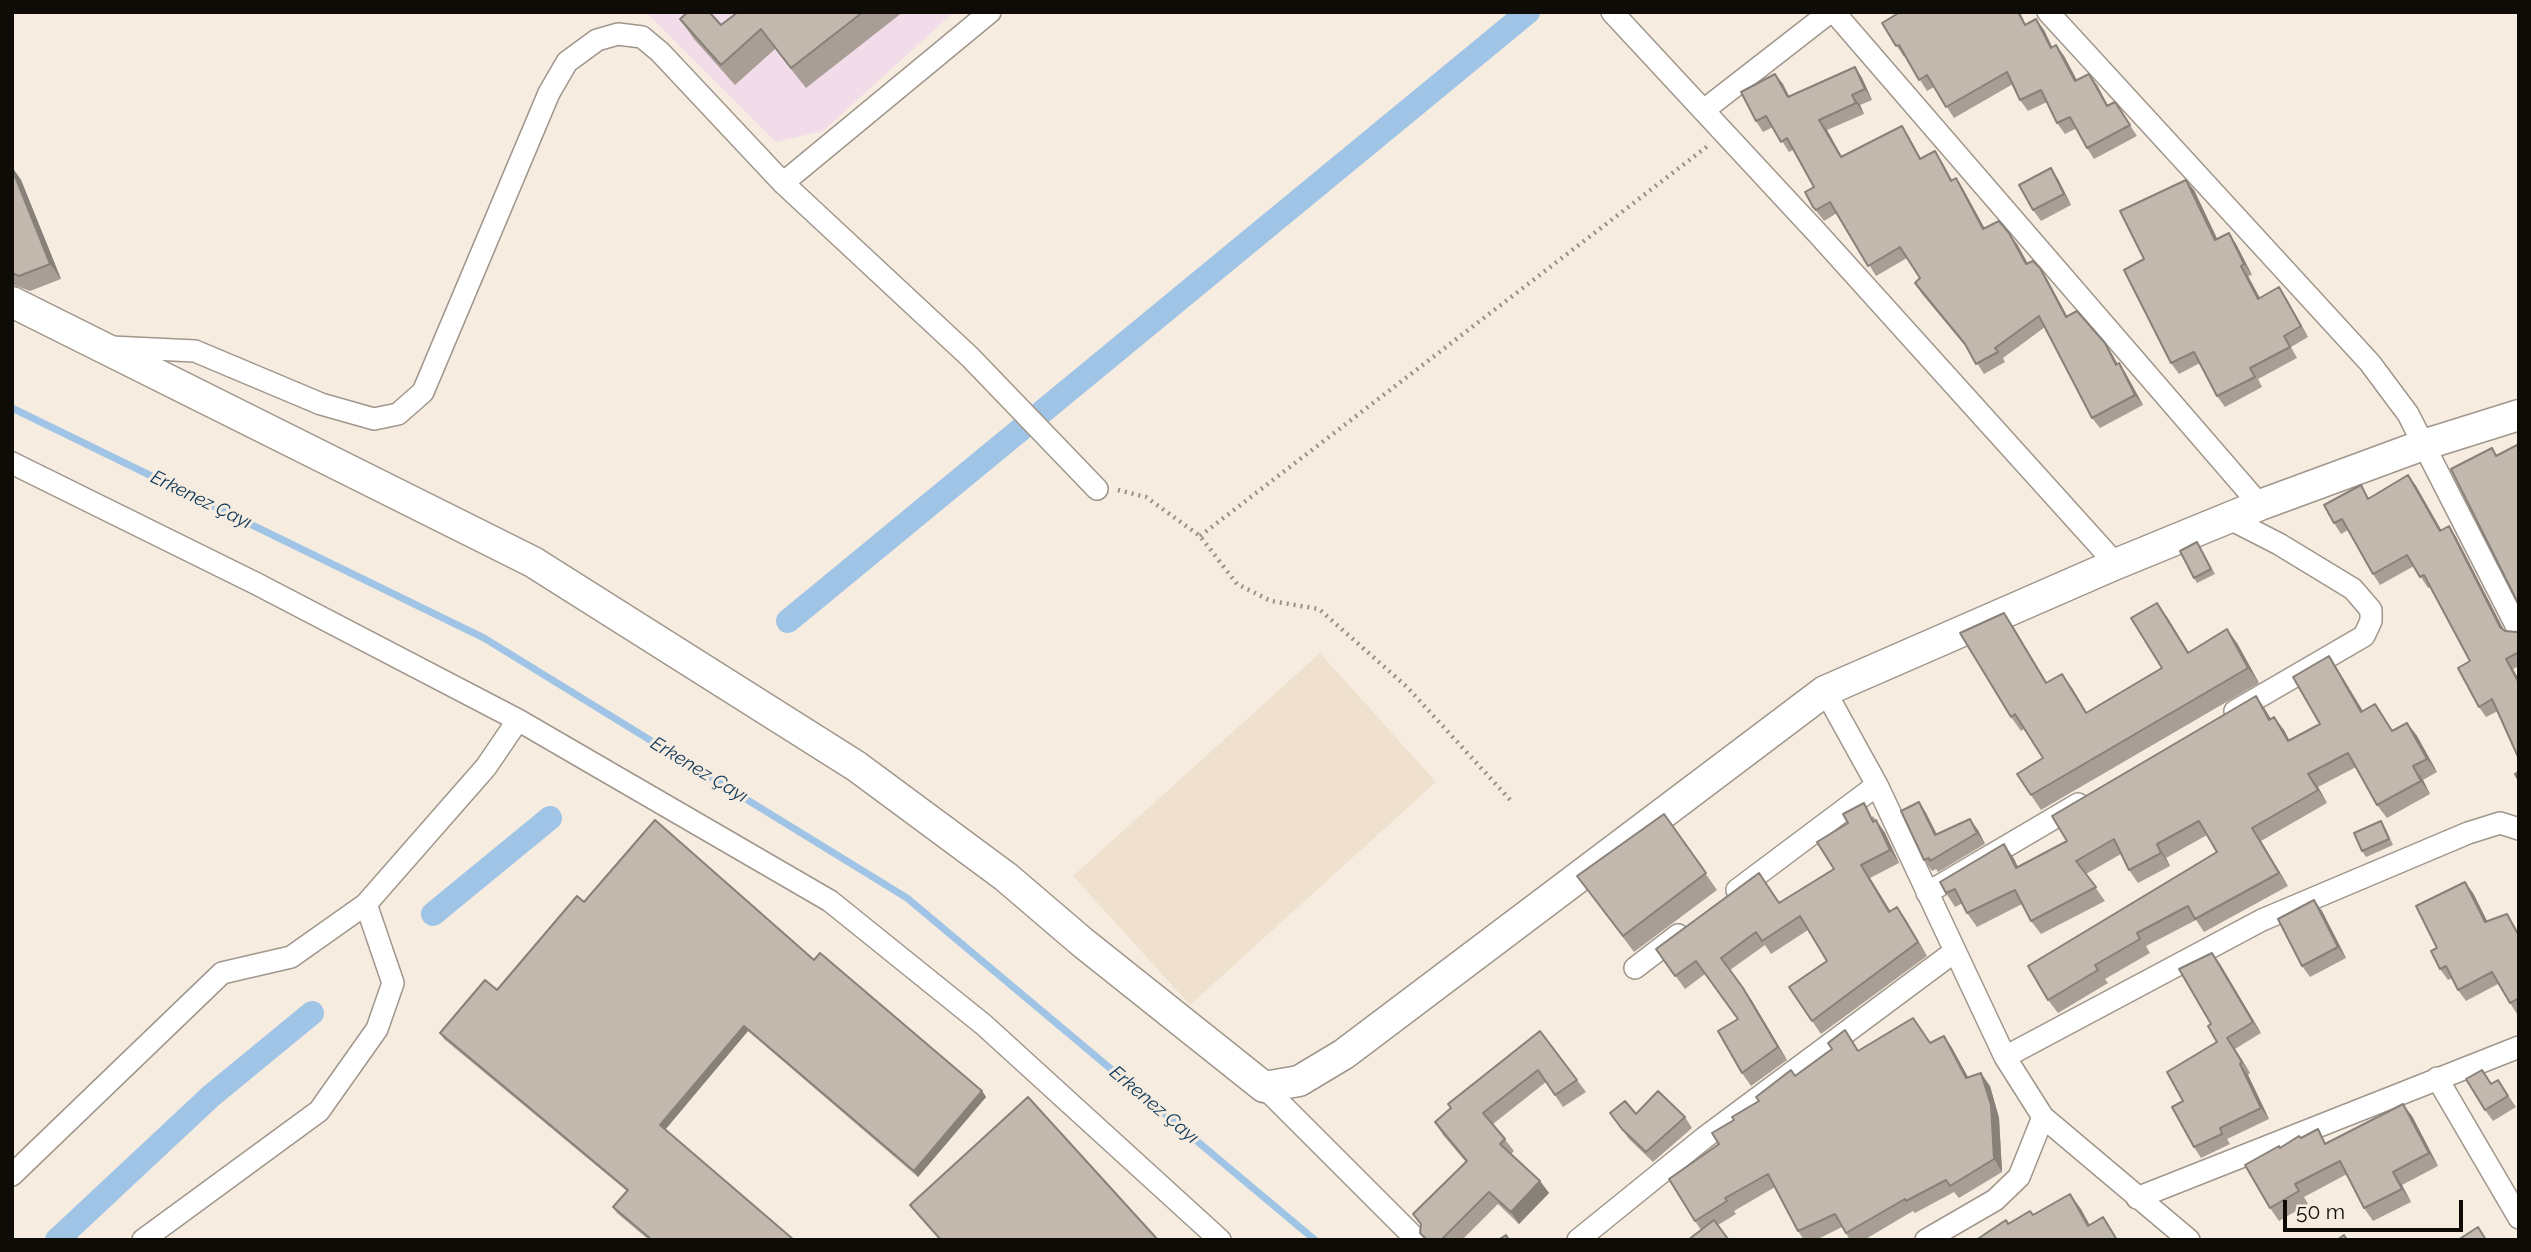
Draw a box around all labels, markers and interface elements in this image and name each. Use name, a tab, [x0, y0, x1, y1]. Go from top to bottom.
water label: Erkenez Çayı	[147, 466, 255, 534]
water label: Erkenez Çayı	[646, 732, 752, 808]
water label: Erkenez Çayı	[1105, 1061, 1203, 1149]
scale bar	[2286, 1186, 2466, 1230]
text: 50 m	[2296, 1199, 2345, 1224]

